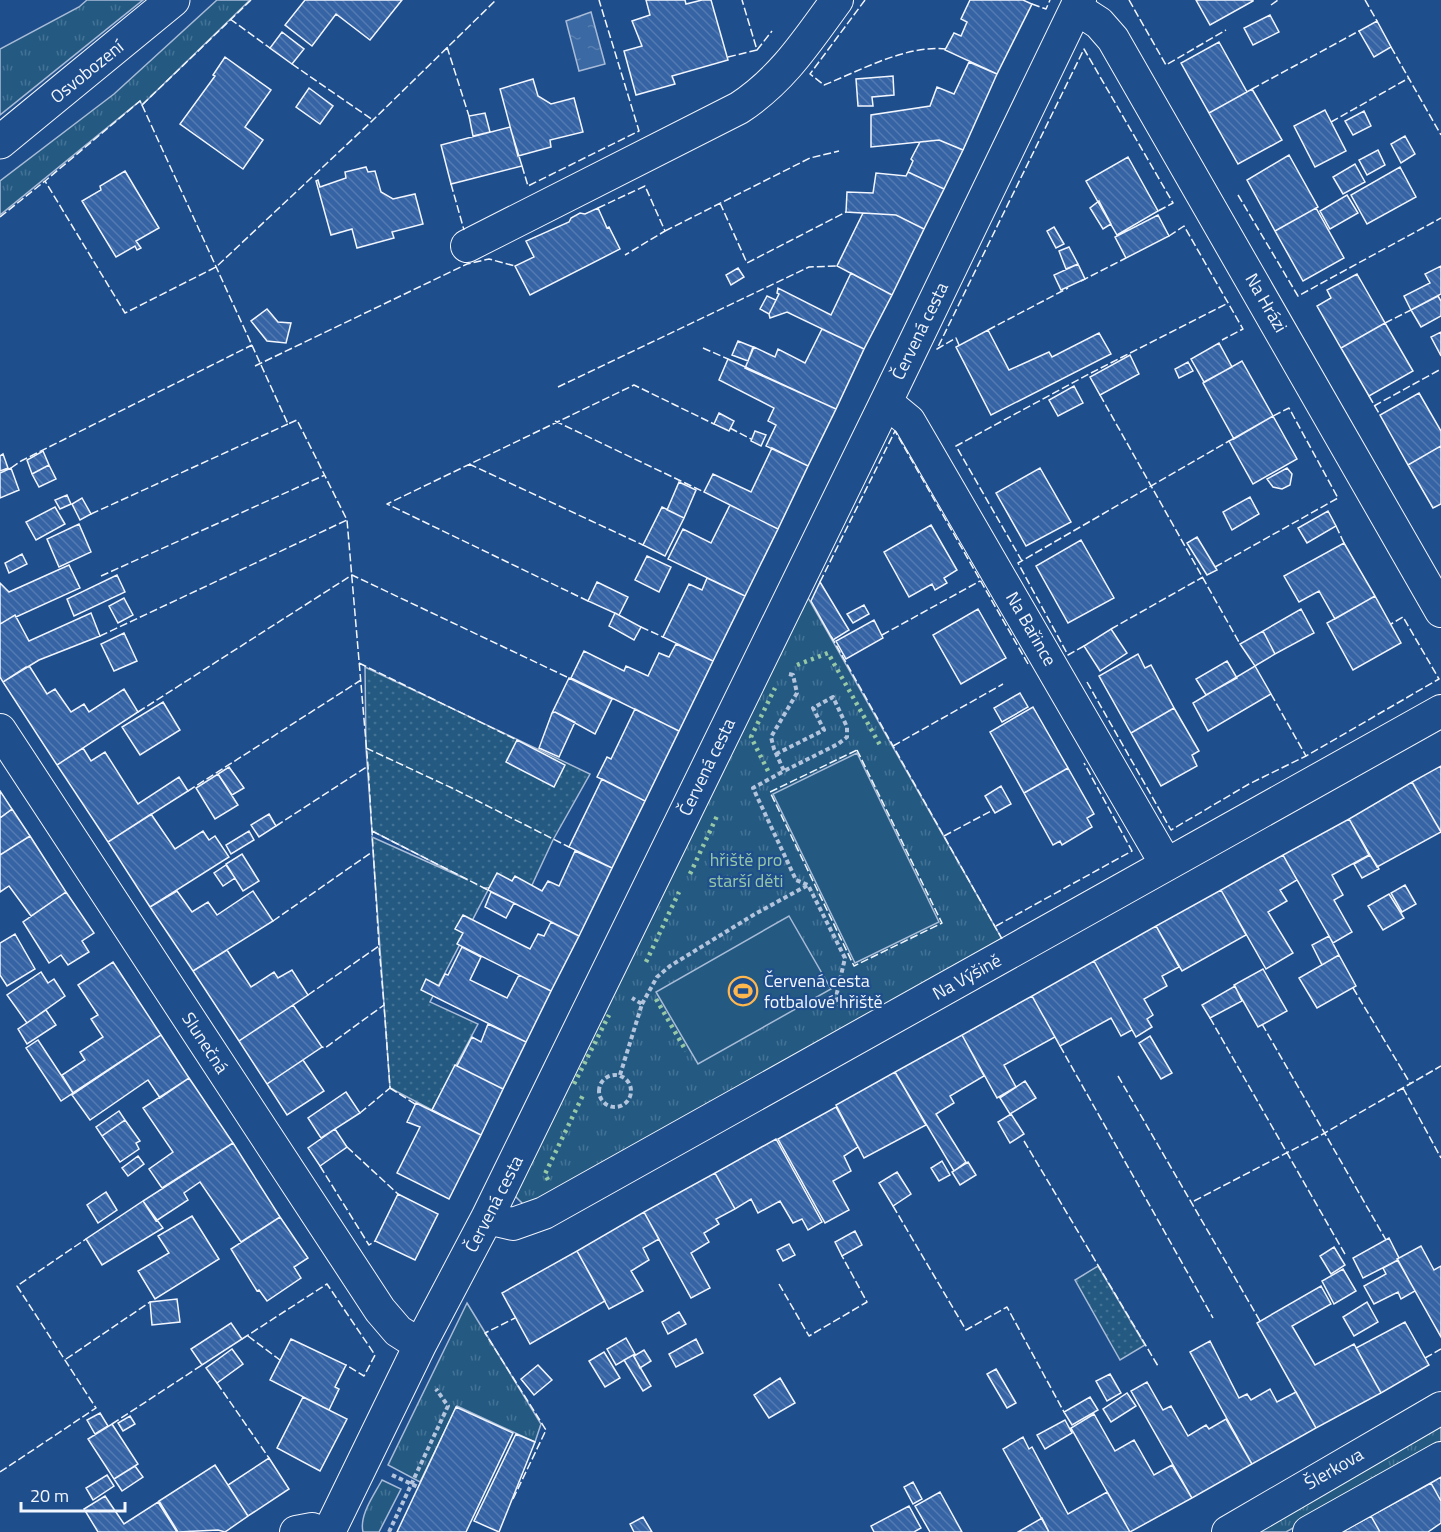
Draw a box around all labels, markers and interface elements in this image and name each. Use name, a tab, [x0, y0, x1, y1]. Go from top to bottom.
street label: Osvobození	[44, 32, 131, 110]
street label: Na Hrázi	[1239, 268, 1294, 338]
street label: Červená cesta	[884, 277, 955, 384]
street label: Na Bařince	[999, 587, 1064, 671]
street label: Červená cesta	[671, 713, 742, 820]
park label: hřiště pro starší děti	[708, 846, 784, 894]
street label: Na Výšině	[927, 947, 1006, 1007]
place label: Červená cesta fotbalové hřiště	[764, 967, 883, 1015]
sports icon: Červená cesta fotbalové hřiště	[727, 975, 759, 1007]
street label: Slunečná	[175, 1007, 235, 1079]
street label: Červená cesta	[458, 1151, 530, 1257]
street label: Šlerkova	[1299, 1441, 1368, 1496]
scale bar	[21, 1475, 124, 1513]
text: 20 m	[30, 1482, 69, 1509]

